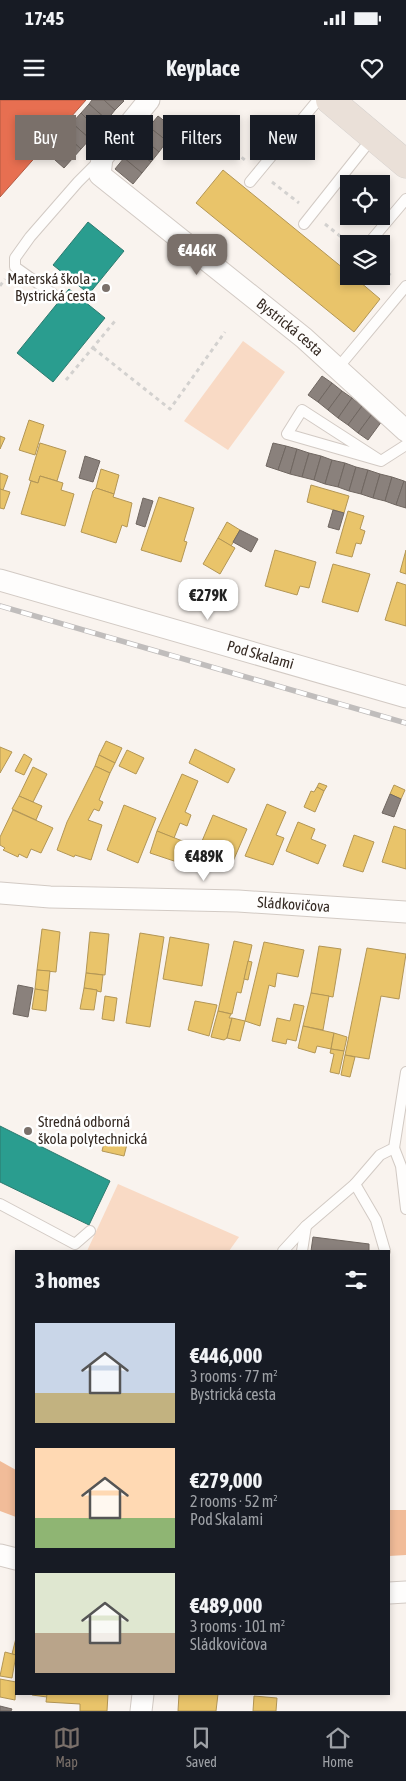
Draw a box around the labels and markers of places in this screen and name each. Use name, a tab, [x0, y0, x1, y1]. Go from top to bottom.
pin: €446K	[162, 234, 232, 276]
place label: Materská škola - Bystrická cesta	[7, 270, 96, 304]
marker: Materská škola - Bystrická cesta	[100, 282, 112, 294]
pin: €279K	[173, 578, 243, 621]
pin: €489K	[169, 840, 239, 882]
place label: Stredná odborná škola polytechnická	[38, 1113, 147, 1147]
marker: Stredná odborná škola polytechnická	[22, 1125, 34, 1137]

